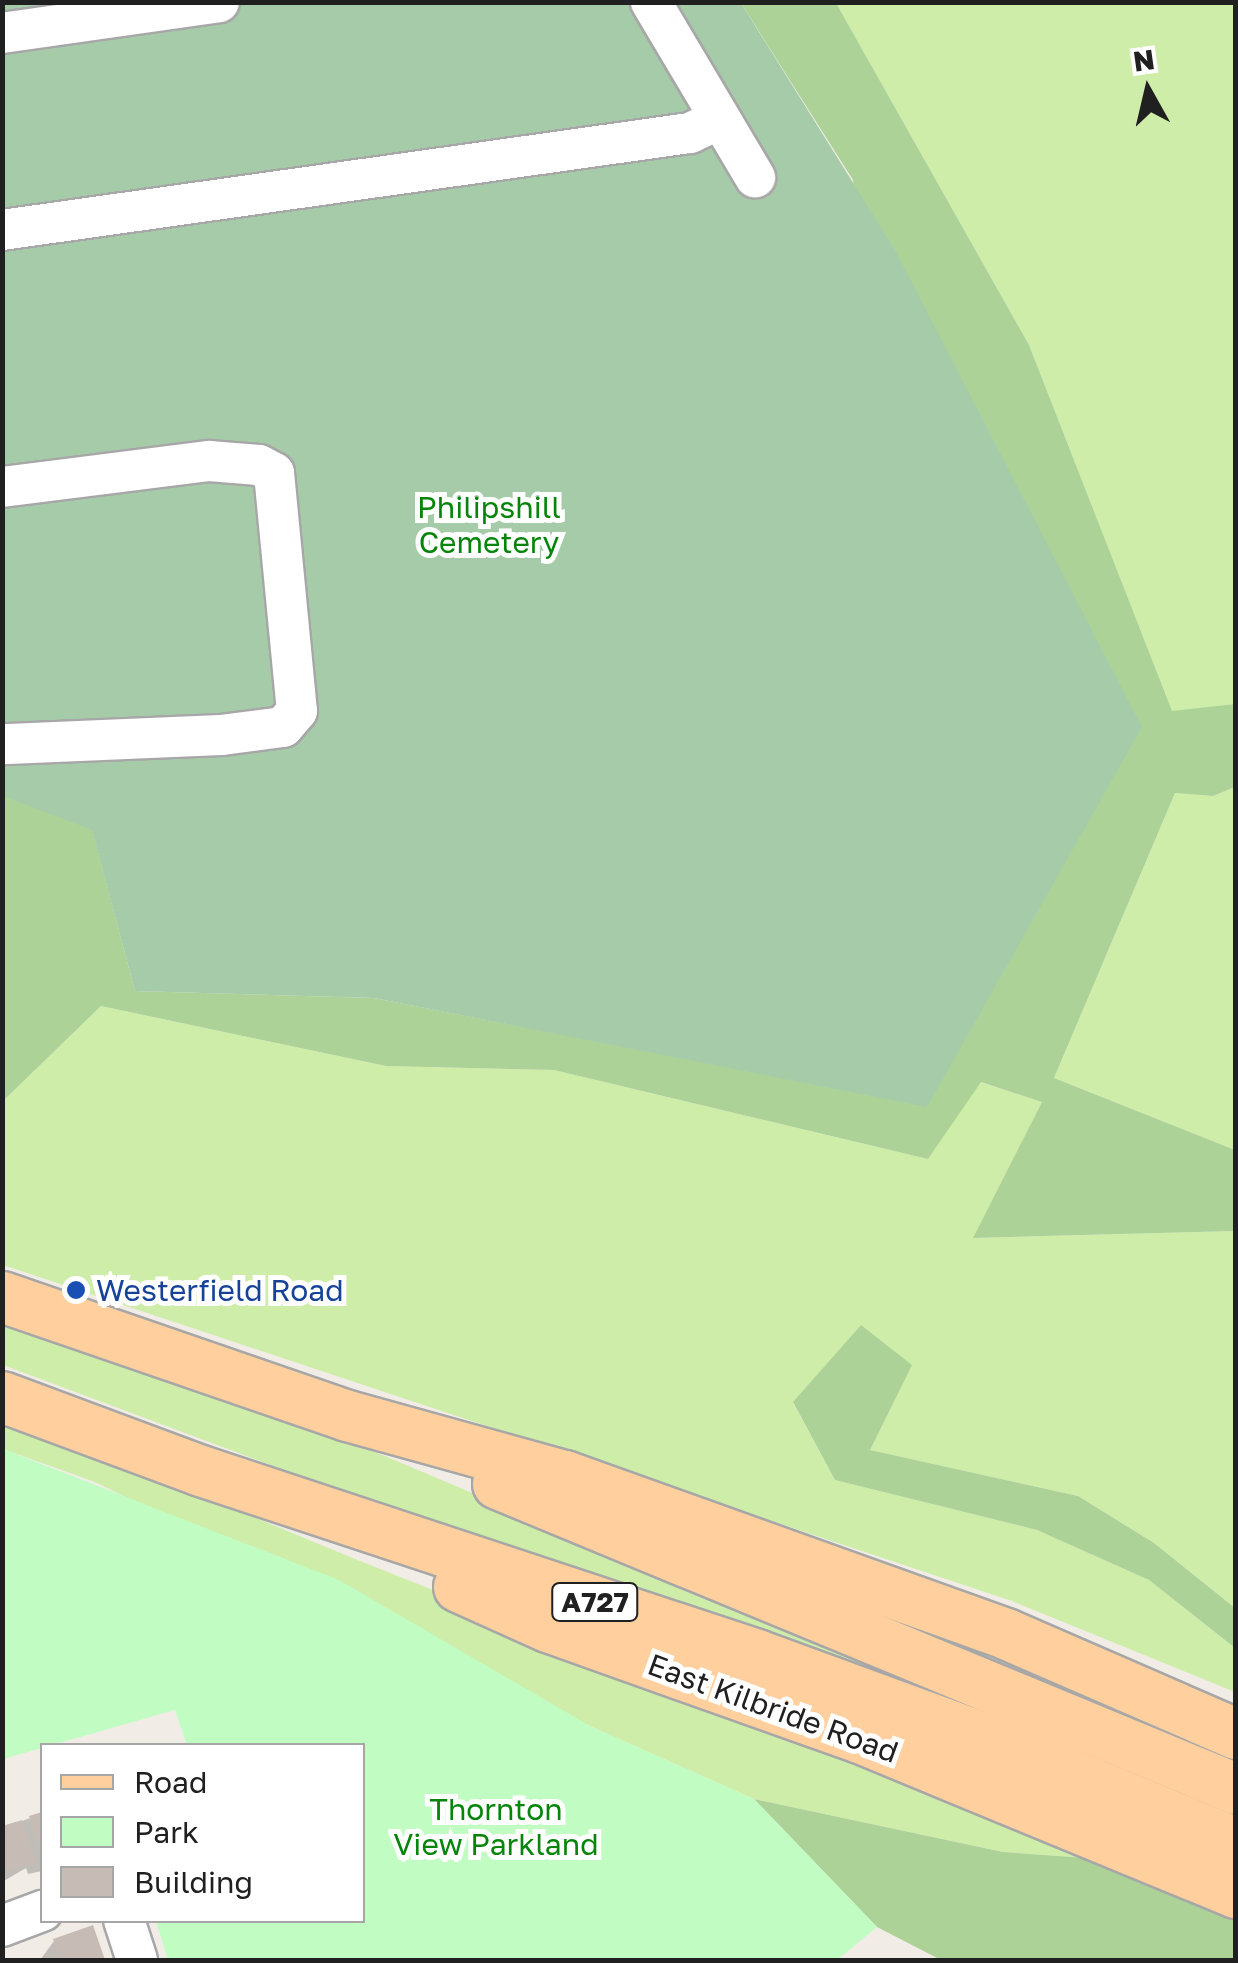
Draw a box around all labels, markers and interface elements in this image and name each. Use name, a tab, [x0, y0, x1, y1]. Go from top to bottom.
north arrow	[1098, 40, 1198, 140]
text: N	[1131, 42, 1157, 78]
park label: Philipshill Cemetery	[417, 489, 561, 560]
place label: Westerfield Road	[96, 1272, 344, 1308]
marker: Westerfield Road	[65, 1279, 87, 1301]
road number: A727	[550, 1579, 640, 1625]
street label: East Kilbride Road	[643, 1646, 903, 1770]
legend	[40, 1743, 365, 1923]
text: Road	[134, 1764, 208, 1800]
park label: Thornton View Parkland	[393, 1791, 599, 1862]
text: Park	[134, 1814, 199, 1850]
text: Building	[134, 1864, 253, 1900]

